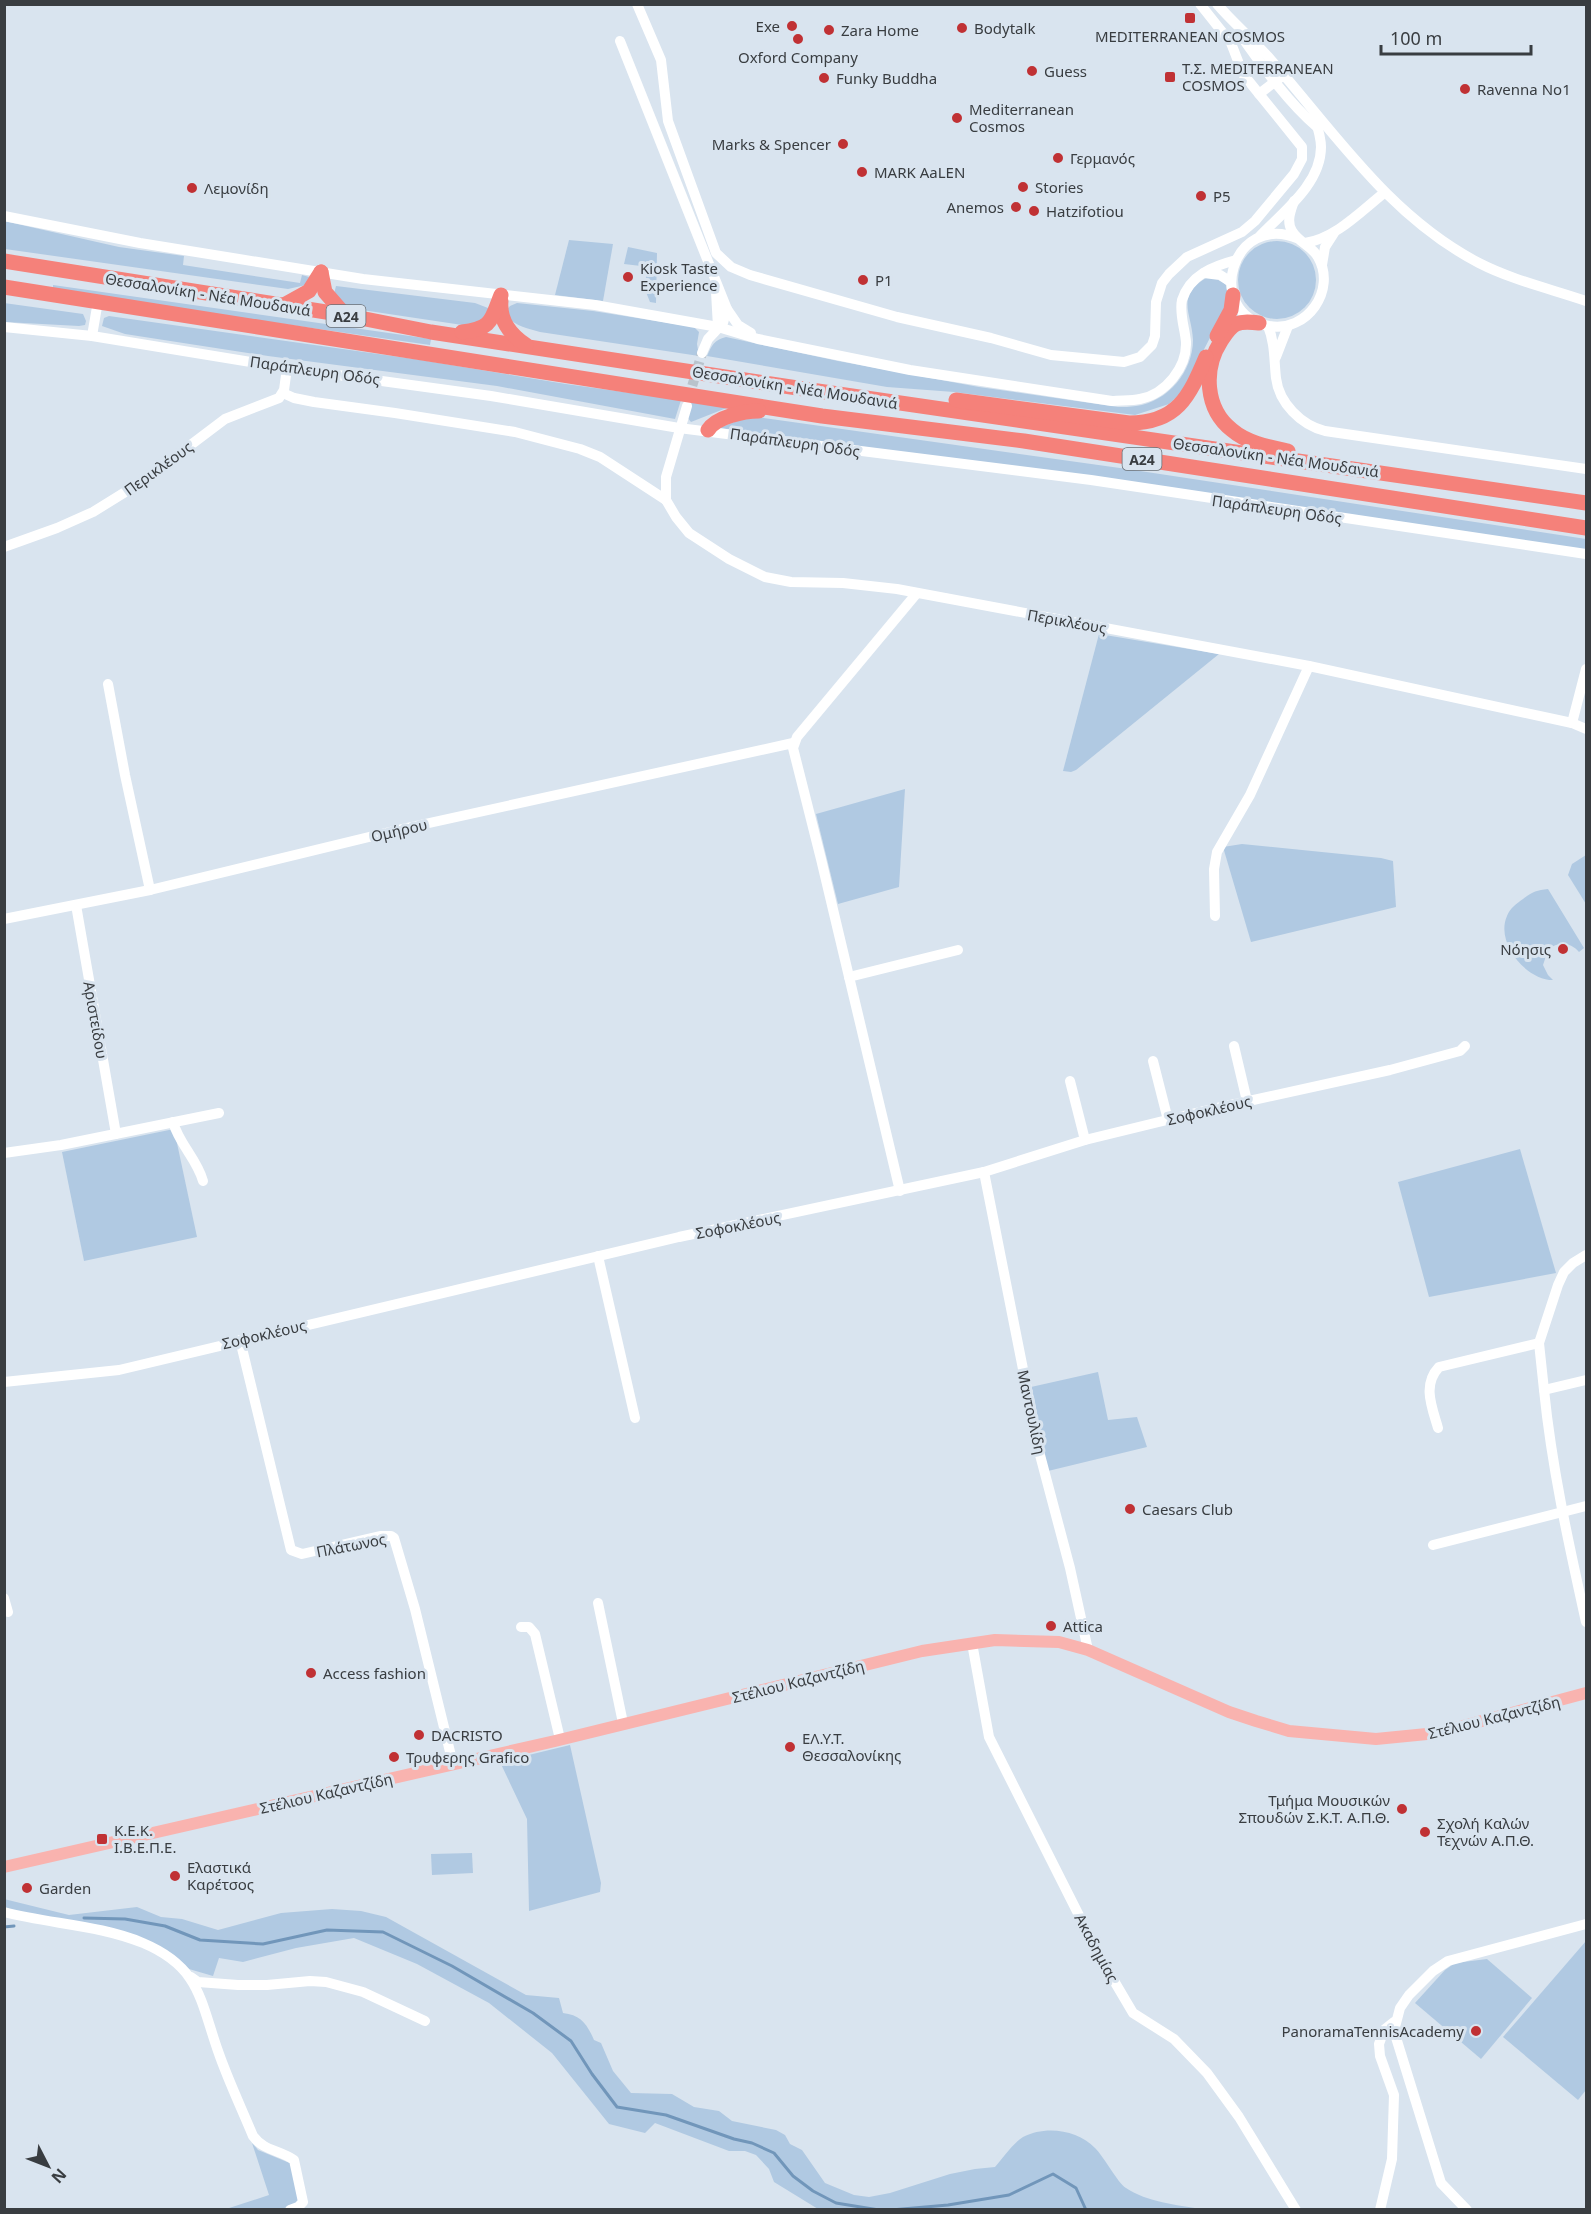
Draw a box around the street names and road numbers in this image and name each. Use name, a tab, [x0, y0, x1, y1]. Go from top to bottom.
street label: Θεσσαλονίκη - Νέα Μουδανιά	[104, 268, 313, 320]
road number: Α24	[326, 305, 366, 327]
street label: Παράπλευρη Οδός	[249, 351, 381, 389]
street label: Θεσσαλονίκη - Νέα Μουδανιά	[691, 361, 900, 413]
street label: Παράπλευρη Οδός	[729, 423, 861, 461]
street label: Θεσσαλονίκη - Νέα Μουδανιά	[1172, 433, 1381, 481]
street label: Περικλέους	[120, 436, 196, 500]
road number: Α24	[1122, 448, 1162, 470]
street label: Παράπλευρη Οδός	[1211, 490, 1343, 528]
street label: Περικλέους	[1026, 604, 1108, 638]
street label: Ομήρου	[369, 814, 429, 846]
street label: Αριστείδου	[79, 980, 113, 1060]
street label: Σοφοκλέους	[1165, 1091, 1253, 1129]
street label: Σοφοκλέους	[694, 1207, 782, 1243]
street label: Σοφοκλέους	[220, 1315, 308, 1353]
street label: Μαντουλίδη	[1013, 1368, 1051, 1456]
street label: Πλάτωνος	[314, 1528, 388, 1562]
street label: Στέλιου Καζαντζίδη	[730, 1655, 866, 1707]
street label: Στέλιου Καζαντζίδη	[1426, 1691, 1562, 1743]
street label: Στέλιου Καζαντζίδη	[258, 1768, 394, 1818]
street label: Ακαδημίας	[1070, 1910, 1124, 1986]

